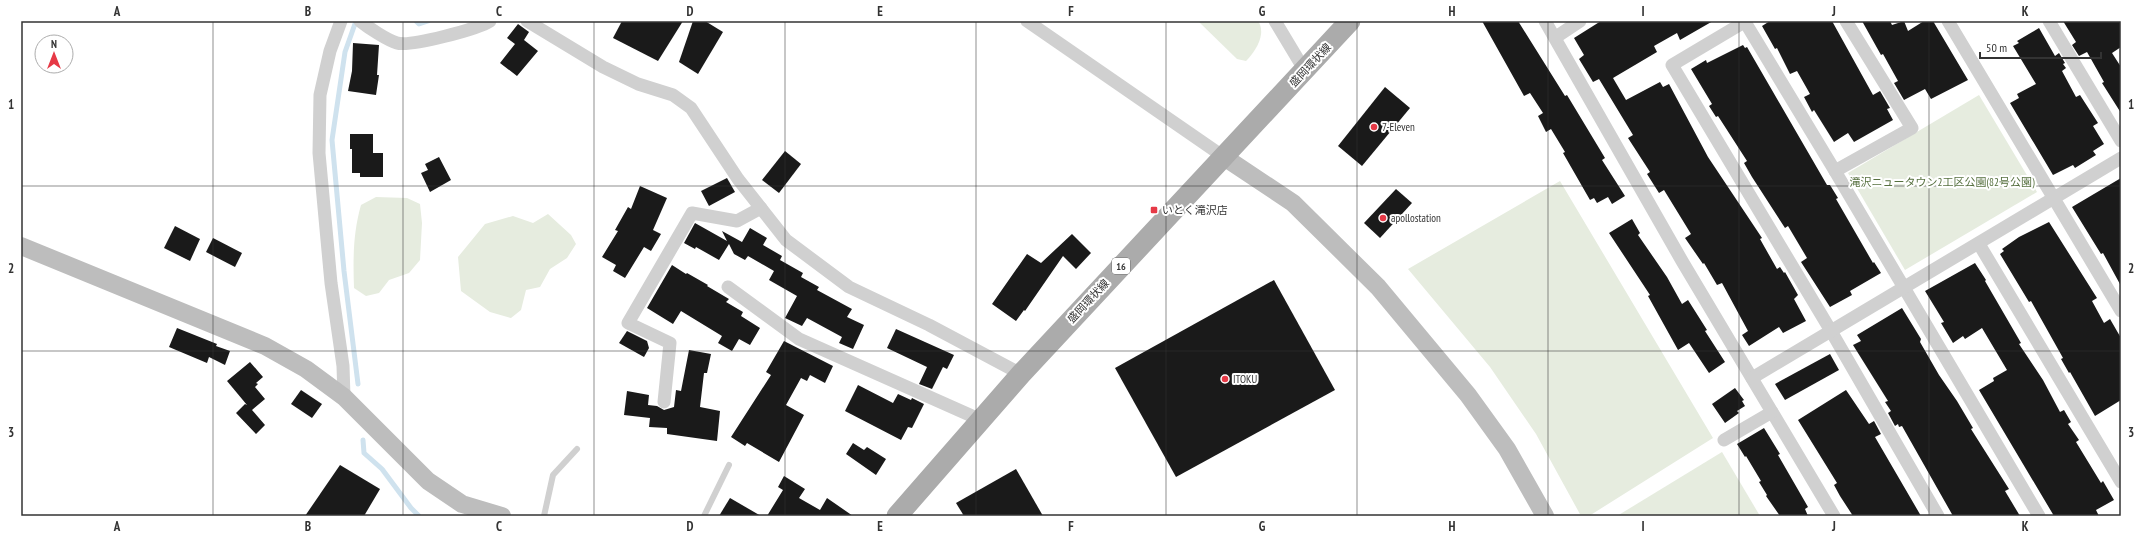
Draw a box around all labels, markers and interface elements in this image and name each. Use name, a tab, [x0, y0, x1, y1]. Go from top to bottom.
text: A	[113, 3, 121, 20]
text: B	[305, 3, 311, 20]
text: C	[496, 3, 502, 20]
text: D	[687, 3, 694, 20]
text: E	[877, 3, 883, 20]
text: F	[1068, 3, 1074, 20]
text: G	[1259, 3, 1266, 20]
text: H	[1449, 3, 1456, 20]
text: I	[1641, 3, 1645, 20]
text: J	[1831, 3, 1836, 20]
text: K	[2022, 3, 2029, 20]
north arrow	[34, 34, 74, 74]
scale bar	[1980, 34, 2101, 60]
text: N	[51, 37, 57, 51]
street label: 盛岡環状線	[1286, 40, 1334, 90]
text: 50 m	[1986, 40, 2007, 55]
text: 1	[8, 96, 14, 113]
text: 1	[2128, 96, 2134, 113]
place label: 7-Eleven	[1382, 120, 1415, 134]
marker: 7-Eleven	[1369, 122, 1379, 132]
park label: 滝沢ニュータウン2工区公園(82号公園)	[1850, 175, 2035, 189]
place label: いとく滝沢店	[1162, 203, 1228, 217]
marker: いとく滝沢店	[1149, 205, 1159, 215]
place label: apollostation	[1391, 211, 1441, 225]
marker: apollostation	[1378, 213, 1388, 223]
road number: 16	[1112, 258, 1130, 274]
text: 2	[8, 260, 14, 277]
text: 2	[2128, 260, 2134, 277]
street label: 盛岡環状線	[1064, 276, 1112, 326]
place label: ITOKU	[1233, 372, 1258, 386]
marker: ITOKU	[1220, 374, 1230, 384]
text: 3	[8, 424, 14, 441]
text: 3	[2128, 424, 2134, 441]
text: A	[113, 518, 121, 535]
text: B	[305, 518, 311, 535]
text: C	[496, 518, 502, 535]
text: D	[687, 518, 694, 535]
text: E	[877, 518, 883, 535]
text: F	[1068, 518, 1074, 535]
text: G	[1259, 518, 1266, 535]
text: H	[1449, 518, 1456, 535]
text: I	[1641, 518, 1645, 535]
text: J	[1831, 518, 1836, 535]
text: K	[2022, 518, 2029, 535]

